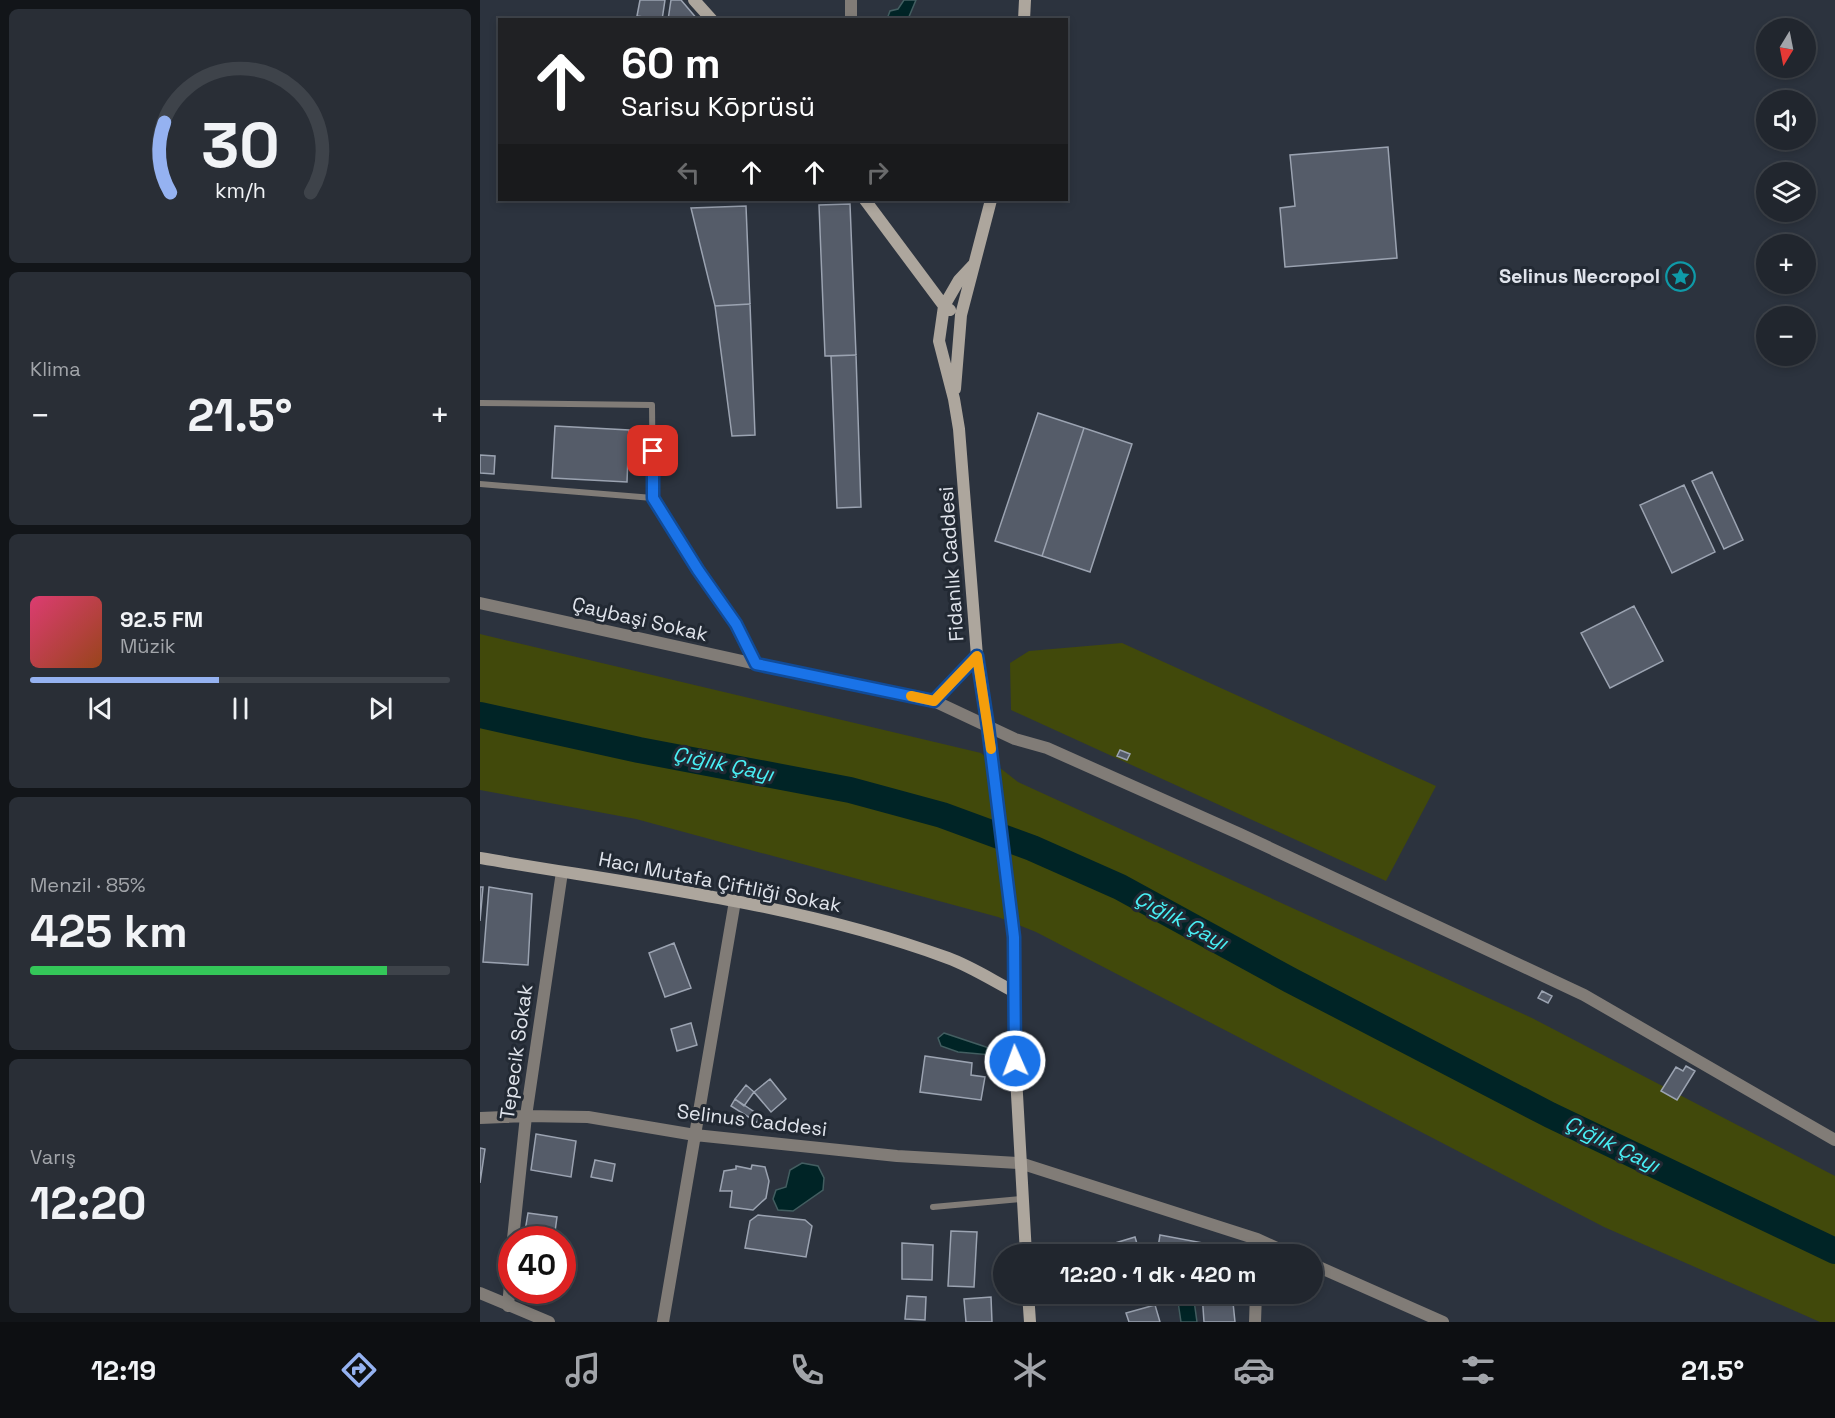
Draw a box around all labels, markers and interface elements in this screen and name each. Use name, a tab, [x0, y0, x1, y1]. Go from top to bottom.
north arrow	[1756, 18, 1816, 78]
map controls	[1756, 18, 1816, 366]
text: 60 m	[621, 37, 721, 90]
icon: ahead	[522, 42, 600, 120]
text: Sarisu Kōprüsü	[621, 89, 815, 124]
button: sound	[1756, 90, 1816, 150]
text: 30	[201, 106, 279, 185]
icon: left	[672, 156, 705, 189]
icon: ahead	[735, 156, 768, 189]
icon: ahead	[798, 156, 831, 189]
icon: right	[861, 156, 894, 189]
button: layers	[1756, 162, 1816, 222]
text: km/h	[214, 177, 266, 204]
button: +	[1756, 234, 1816, 294]
place icon: Selinus Necropol	[1665, 260, 1697, 292]
place label: Selinus Necropol	[1499, 263, 1660, 289]
button: −	[1756, 306, 1816, 366]
text: Klima	[30, 356, 81, 382]
text: 21.5°	[187, 387, 293, 444]
text: −	[30, 395, 50, 437]
text: +	[430, 395, 450, 437]
pin	[627, 425, 678, 476]
icon: arrive	[636, 434, 669, 467]
street label: Fidanlık Caddesi	[933, 486, 969, 642]
street label: Çaybaşi Sokak	[570, 591, 711, 647]
text: 92.5 FM	[120, 605, 203, 633]
text: Müzik	[120, 633, 176, 659]
icon: previous	[84, 692, 117, 725]
icon: pause	[224, 692, 257, 725]
icon: next	[364, 692, 397, 725]
water label: Çığlık Çayı	[670, 740, 777, 788]
street label: Hacı Mutafa Çiftliği Sokak	[596, 846, 844, 918]
text: Menzil · 85%	[30, 872, 146, 898]
water label: Çığlık Çayı	[1130, 884, 1234, 956]
text: 425 km	[30, 903, 188, 960]
street label: Tepecik Sokak	[494, 982, 538, 1121]
position arrow	[983, 1029, 1047, 1093]
street label: Selinus Caddesi	[675, 1098, 829, 1142]
water label: Çığlık Çayı	[1560, 1109, 1665, 1178]
text: Varış	[30, 1144, 76, 1170]
text: 12:20	[30, 1175, 146, 1232]
speed limit sign: 40	[498, 1226, 576, 1304]
text: 12:20 · 1 dk · 420 m	[1060, 1260, 1256, 1288]
icon: directions	[338, 1349, 380, 1391]
icon: music	[562, 1349, 604, 1391]
icon: phone	[786, 1349, 828, 1391]
icon: climate	[1009, 1349, 1051, 1391]
icon: car	[1233, 1349, 1275, 1391]
icon: filters	[1457, 1349, 1499, 1391]
text: 12:19	[91, 1353, 156, 1388]
text: 21.5°	[1681, 1353, 1744, 1388]

